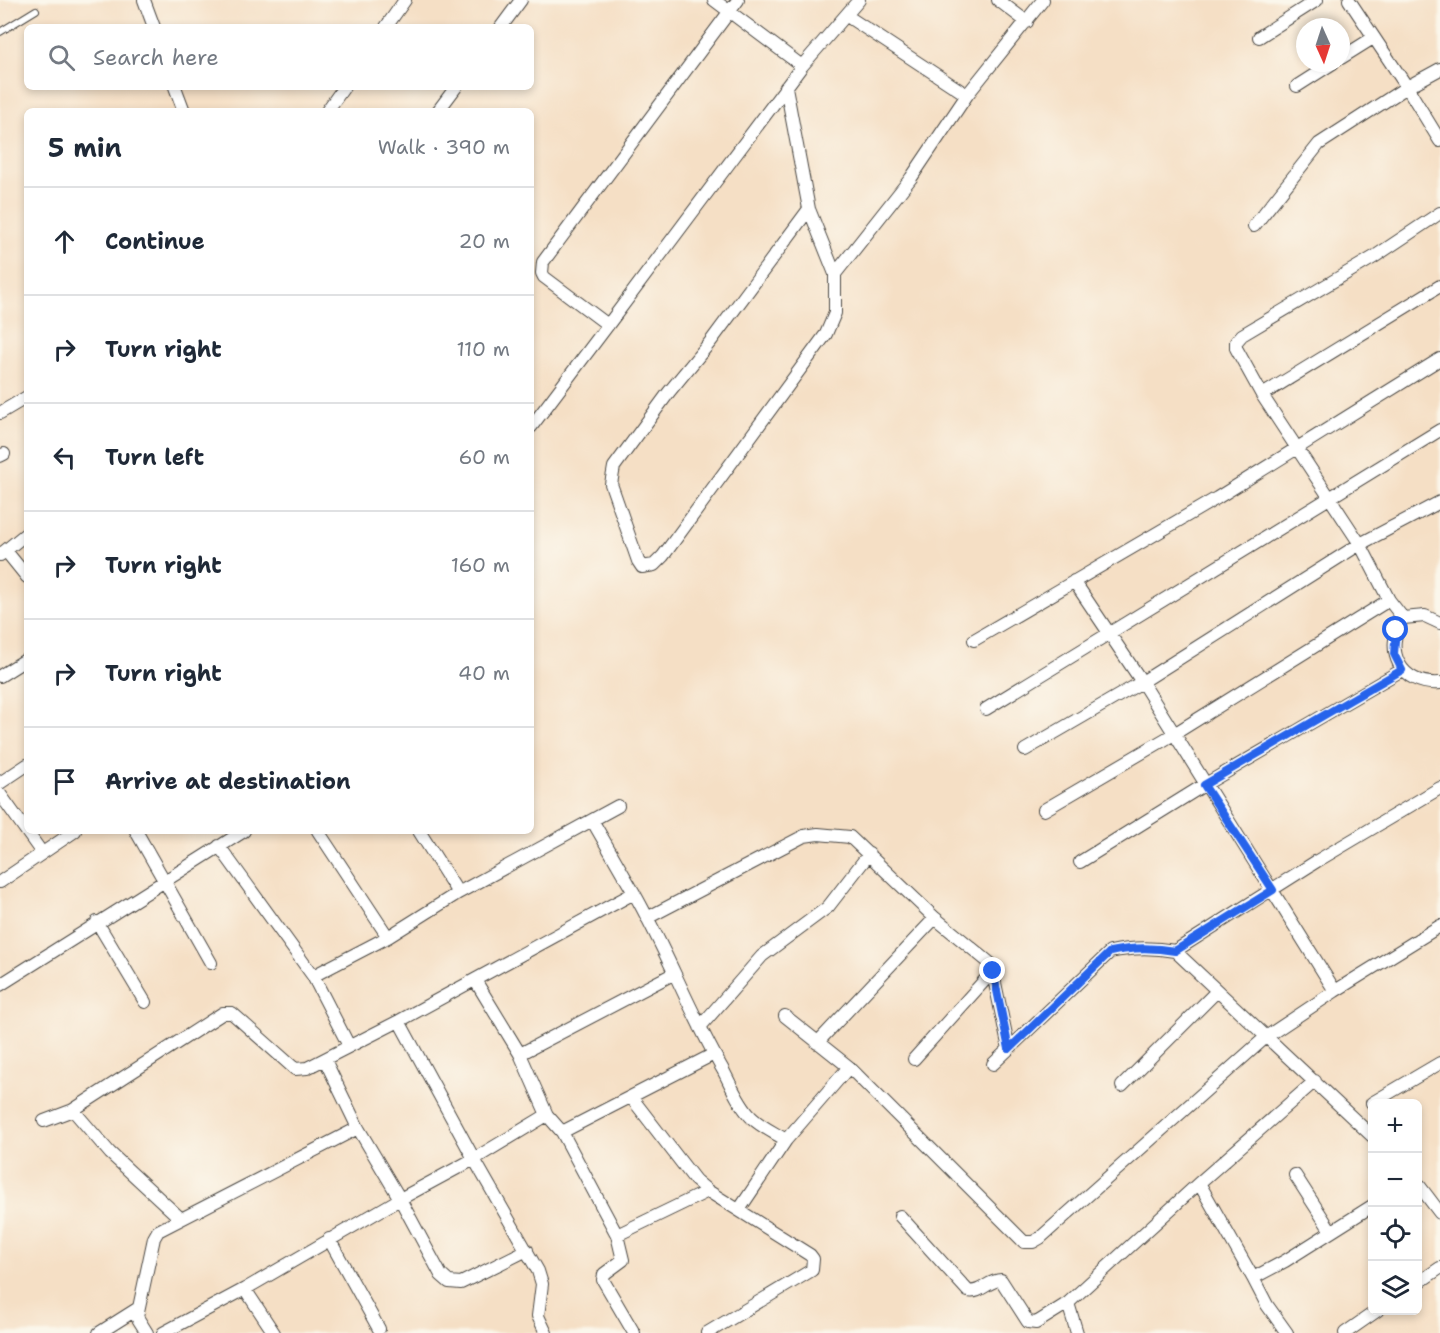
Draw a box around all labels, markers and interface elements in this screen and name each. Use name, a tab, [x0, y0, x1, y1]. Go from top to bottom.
north arrow	[1296, 18, 1350, 72]
search box	[24, 24, 534, 90]
icon: search	[45, 41, 78, 74]
text: Search here	[93, 43, 219, 72]
text: 5 min	[48, 130, 122, 165]
text: Walk · 390 m	[378, 134, 510, 160]
icon: ahead	[48, 225, 81, 258]
text: Continue	[105, 227, 205, 256]
text: 20 m	[459, 228, 510, 254]
icon: right	[48, 333, 81, 366]
text: Turn right	[105, 335, 222, 364]
text: 110 m	[456, 336, 510, 362]
icon: left	[48, 441, 81, 474]
text: Turn left	[105, 443, 204, 472]
text: 60 m	[458, 444, 510, 470]
icon: right	[48, 549, 81, 582]
text: Turn right	[105, 551, 222, 580]
text: 160 m	[451, 552, 510, 578]
route start	[1382, 616, 1408, 642]
icon: right	[48, 657, 81, 690]
text: Turn right	[105, 659, 222, 688]
text: 40 m	[458, 660, 510, 686]
icon: arrive	[48, 765, 81, 798]
text: Arrive at destination	[105, 767, 351, 796]
route end	[979, 957, 1005, 983]
map controls	[1368, 1099, 1422, 1315]
button: +	[1368, 1099, 1422, 1153]
button: −	[1368, 1153, 1422, 1207]
button: locate	[1368, 1207, 1422, 1261]
button: layers	[1368, 1261, 1422, 1315]

